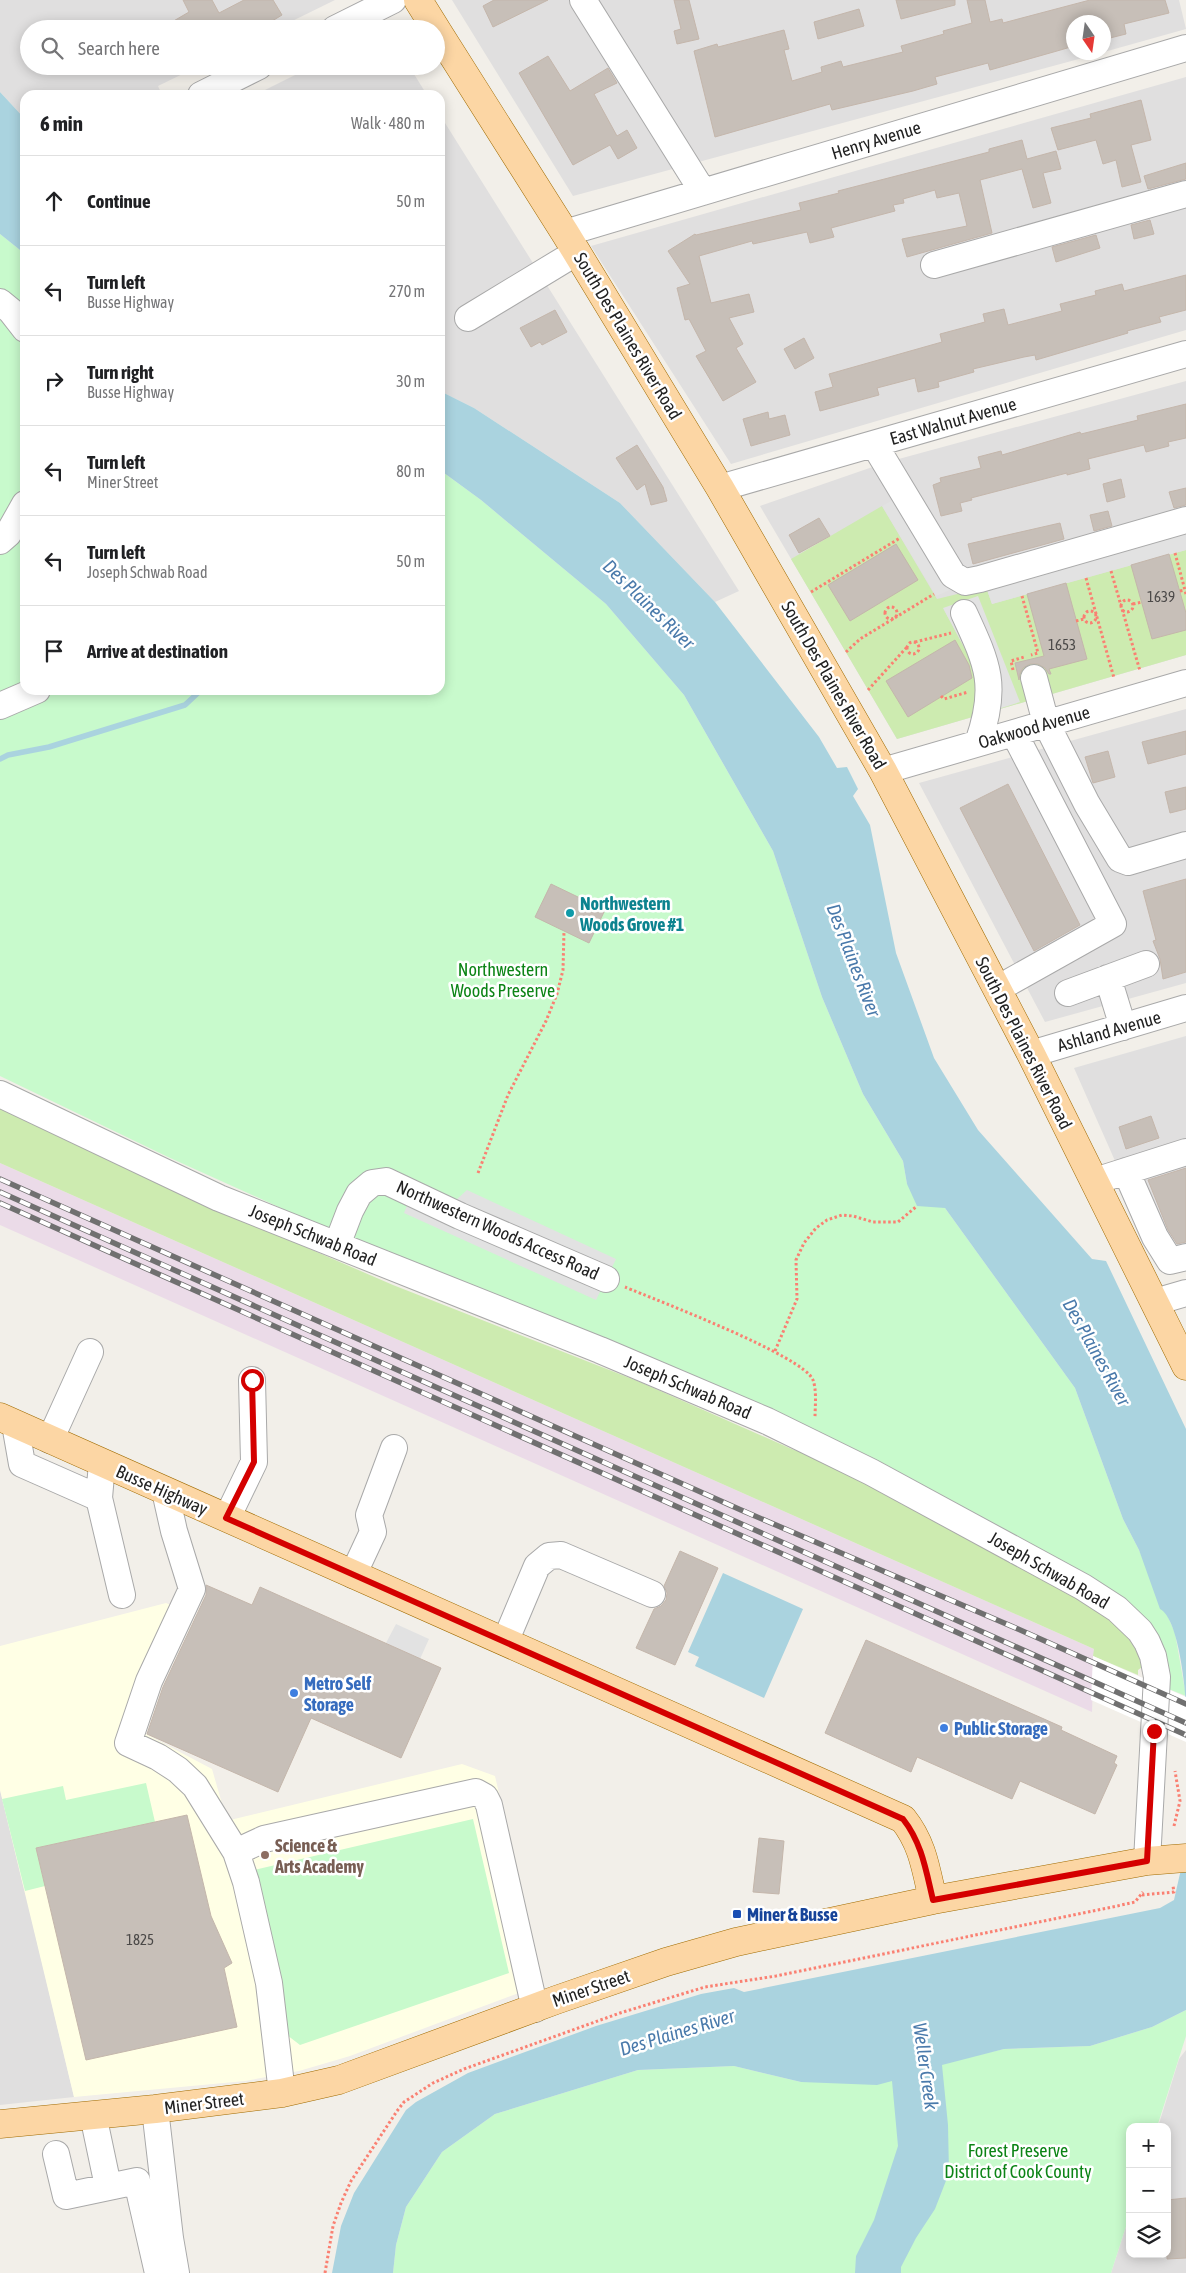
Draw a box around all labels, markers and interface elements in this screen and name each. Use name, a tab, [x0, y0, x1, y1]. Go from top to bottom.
north arrow	[1066, 15, 1111, 60]
search box	[20, 20, 445, 75]
icon: search	[38, 34, 66, 62]
text: Search here	[78, 37, 160, 59]
text: 6 min	[40, 111, 83, 135]
text: Walk · 480 m	[351, 114, 425, 132]
street label: Henry Avenue	[829, 116, 923, 164]
icon: ahead	[40, 187, 68, 215]
text: Continue	[87, 190, 151, 212]
text: 50 m	[396, 192, 425, 210]
street label: South Des Plaines River Road	[570, 249, 686, 423]
text: Turn left	[87, 271, 145, 293]
icon: left	[40, 277, 68, 305]
text: 270 m	[389, 282, 425, 300]
text: Busse Highway	[87, 293, 174, 311]
text: Turn right	[87, 361, 154, 383]
icon: right	[40, 367, 68, 395]
text: 30 m	[396, 372, 425, 390]
text: Busse Highway	[87, 383, 174, 401]
street label: East Walnut Avenue	[887, 393, 1019, 449]
text: Turn left	[87, 451, 145, 473]
icon: left	[40, 457, 68, 485]
text: 80 m	[396, 462, 425, 480]
text: Miner Street	[87, 473, 158, 491]
text: Turn left	[87, 541, 145, 563]
icon: left	[40, 547, 68, 575]
text: 50 m	[396, 552, 425, 570]
water label: Des Plaines River	[599, 555, 700, 654]
text: Joseph Schwab Road	[87, 563, 208, 581]
house number: 1639	[1147, 588, 1175, 605]
street label: South Des Plaines River Road	[777, 597, 891, 773]
house number: 1653	[1048, 636, 1076, 653]
icon: arrive	[40, 637, 68, 665]
text: Arrive at destination	[87, 640, 228, 662]
street label: Oakwood Avenue	[976, 701, 1092, 753]
place label: Northwestern Woods Grove #1	[579, 893, 684, 935]
water label: Des Plaines River	[822, 901, 886, 1021]
marker: Northwestern Woods Grove #1	[564, 907, 576, 919]
street label: South Des Plaines River Road	[971, 953, 1077, 1133]
park label: Northwestern Woods Preserve	[451, 959, 555, 1001]
street label: Ashland Avenue	[1055, 1006, 1163, 1056]
street label: Northwestern Woods Access Road	[393, 1176, 603, 1284]
street label: Joseph Schwab Road	[246, 1200, 380, 1270]
water label: Des Plaines River	[1059, 1295, 1136, 1410]
street label: Joseph Schwab Road	[621, 1351, 755, 1423]
route start	[241, 1369, 264, 1392]
street label: Busse Highway	[113, 1460, 211, 1520]
street label: Joseph Schwab Road	[985, 1527, 1113, 1613]
place label: Metro Self Storage	[304, 1673, 372, 1715]
marker: Metro Self Storage	[288, 1687, 300, 1699]
place label: Public Storage	[954, 1718, 1048, 1739]
route end	[1143, 1720, 1166, 1743]
marker: Public Storage	[938, 1722, 950, 1734]
place label: Science & Arts Academy	[274, 1835, 364, 1877]
marker: Science & Arts Academy	[259, 1849, 271, 1861]
place label: Miner & Busse	[747, 1904, 838, 1925]
marker: Miner & Busse	[731, 1908, 743, 1920]
house number: 1825	[126, 1931, 154, 1948]
street label: Miner Street	[550, 1965, 632, 2011]
water label: Des Plaines River	[617, 2004, 738, 2060]
water label: Weller Creek	[909, 2021, 943, 2111]
street label: Miner Street	[163, 2088, 245, 2118]
map controls	[1126, 2123, 1171, 2258]
button: +	[1126, 2123, 1171, 2168]
park label: Forest Preserve District of Cook County	[944, 2140, 1092, 2182]
button: −	[1126, 2168, 1171, 2213]
button: layers	[1126, 2213, 1171, 2258]

